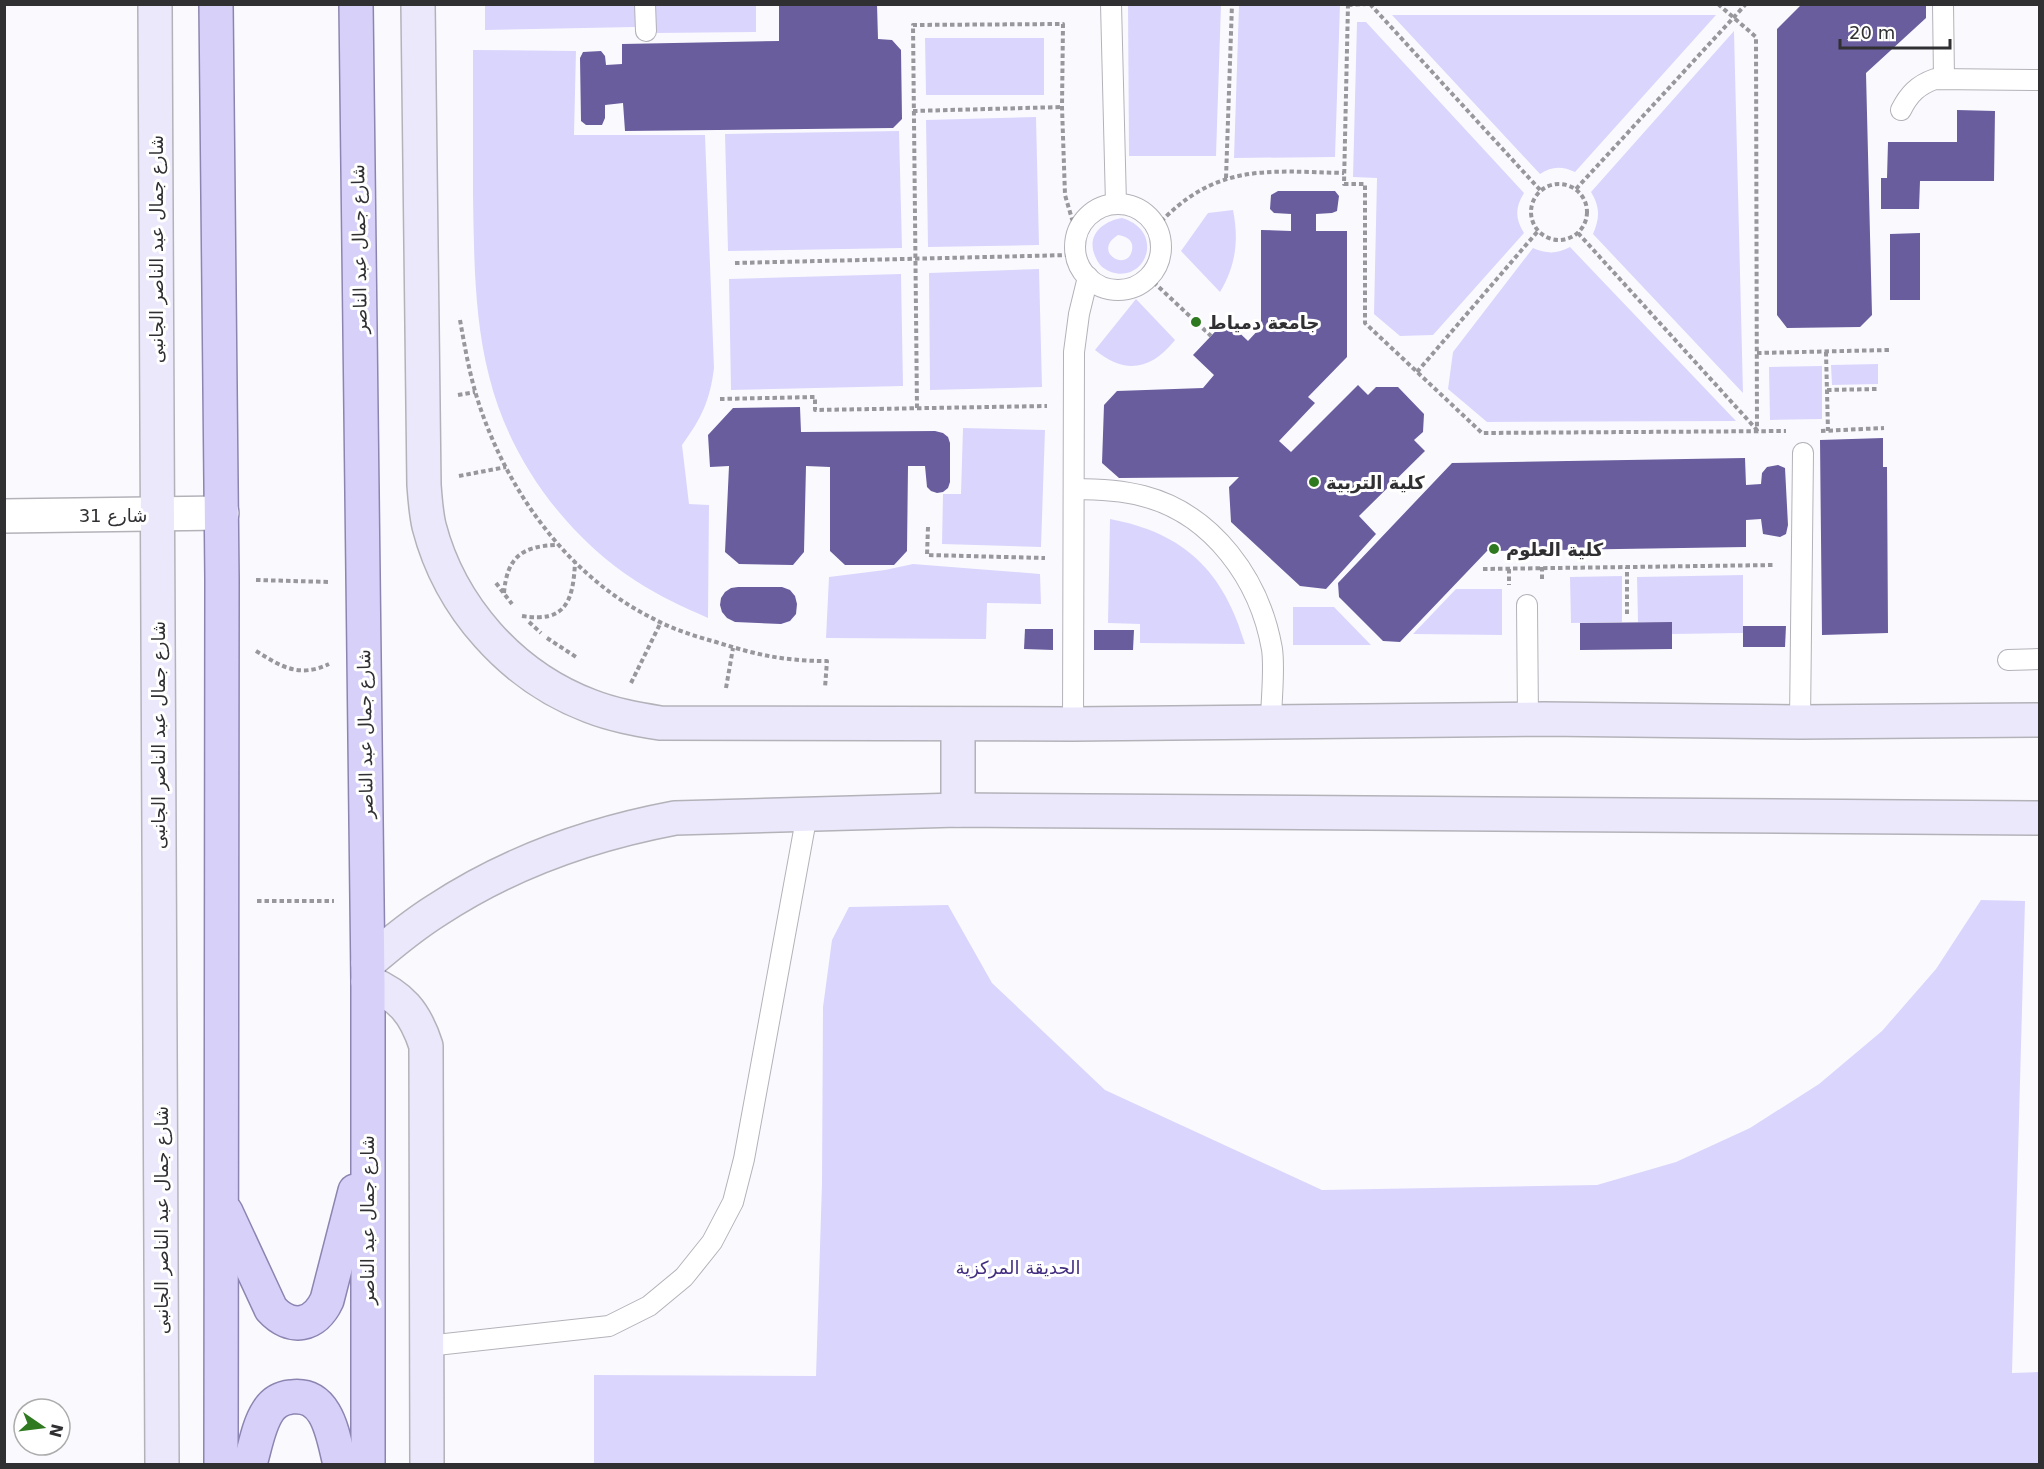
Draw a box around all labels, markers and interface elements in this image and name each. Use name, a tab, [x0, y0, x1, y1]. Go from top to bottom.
scale bar	[1840, 12, 1950, 50]
text: 20 m	[1849, 22, 1895, 43]
street label: شارع جمال عبد الناصر الجانبى	[146, 135, 168, 363]
street label: شارع جمال عبد الناصر	[347, 164, 372, 335]
place label: جامعة دمياط	[1208, 312, 1319, 333]
marker: جامعة دمياط	[1189, 315, 1203, 329]
place label: كلية التربية	[1326, 472, 1425, 494]
marker: كلية التربية	[1307, 475, 1321, 489]
street label: شارع 31	[79, 505, 147, 527]
place label: كلية العلوم	[1506, 539, 1604, 561]
marker: كلية العلوم	[1487, 542, 1501, 556]
street label: شارع جمال عبد الناصر الجانبى	[148, 621, 170, 849]
street label: شارع جمال عبد الناصر	[353, 649, 378, 820]
street label: شارع جمال عبد الناصر الجانبى	[151, 1106, 173, 1334]
street label: شارع جمال عبد الناصر	[357, 1135, 379, 1306]
park label: الحديقة المركزية	[955, 1257, 1081, 1279]
north arrow	[12, 1397, 72, 1457]
text: N	[45, 1422, 67, 1439]

